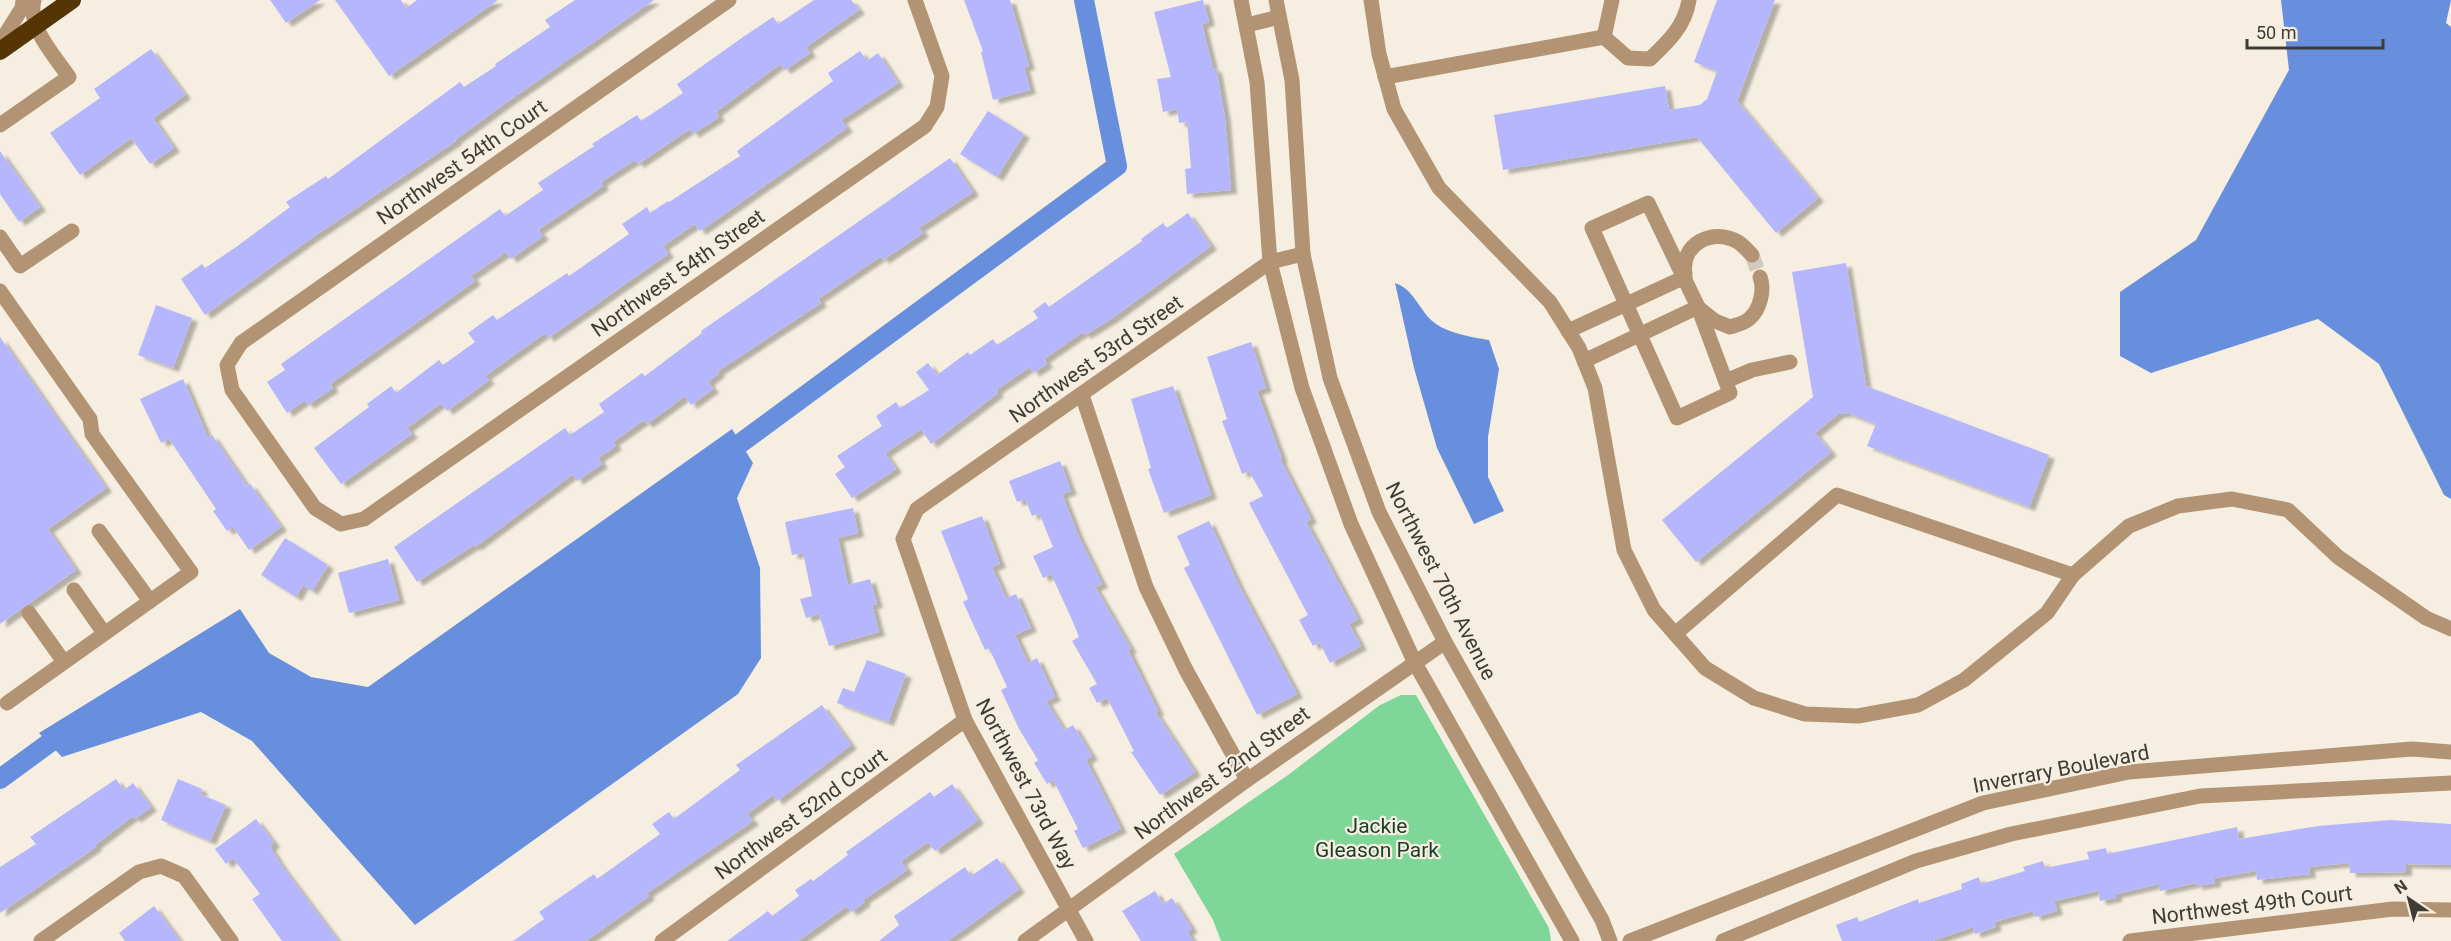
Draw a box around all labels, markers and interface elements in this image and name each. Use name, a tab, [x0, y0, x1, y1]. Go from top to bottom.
scale bar	[2247, 12, 2384, 50]
text: 50 m	[2256, 22, 2296, 43]
street label: Northwest 54th Court	[372, 94, 552, 230]
street label: Northwest 54th Street	[587, 204, 769, 342]
street label: Northwest 53rd Street	[1005, 290, 1187, 428]
street label: Northwest 70th Avenue	[1381, 478, 1501, 684]
street label: Northwest 73rd Way	[971, 695, 1081, 874]
street label: Northwest 52nd Street	[1130, 701, 1314, 845]
street label: Inverrary Boulevard	[1971, 740, 2151, 798]
street label: Northwest 52nd Court	[710, 743, 892, 884]
park label: Jackie Gleason Park	[1315, 814, 1439, 862]
north arrow	[2379, 869, 2439, 929]
text: N	[2391, 876, 2411, 898]
street label: Northwest 49th Court	[2150, 881, 2354, 929]

